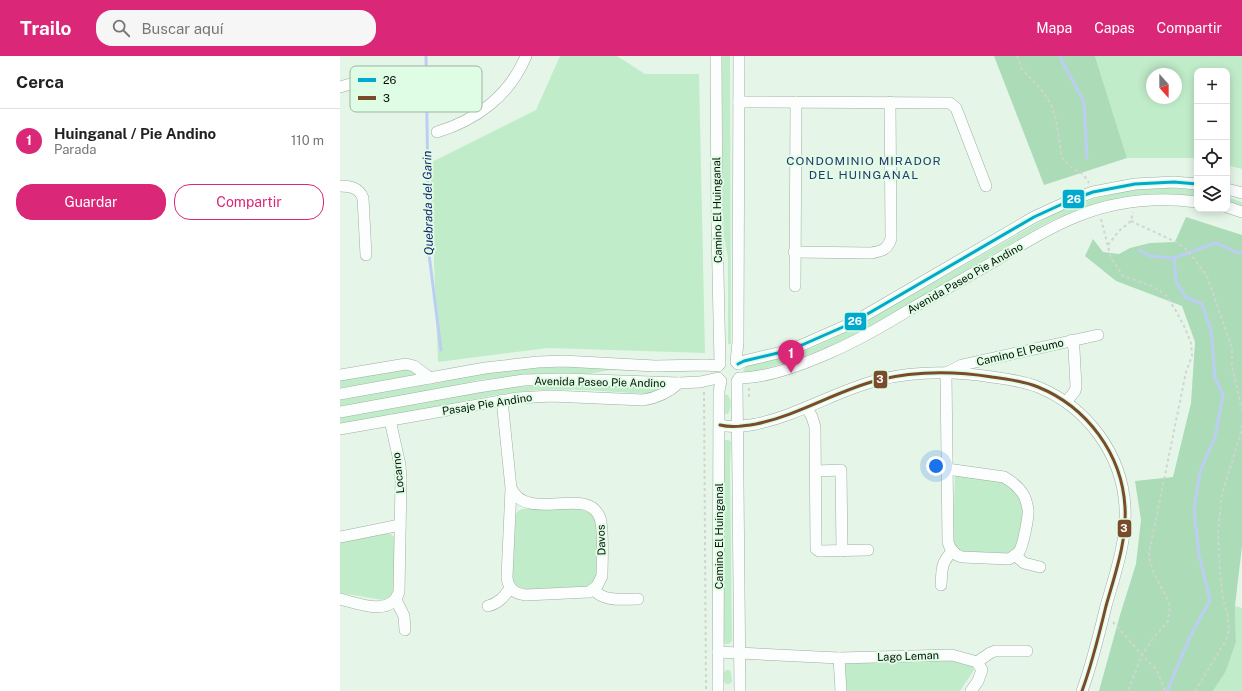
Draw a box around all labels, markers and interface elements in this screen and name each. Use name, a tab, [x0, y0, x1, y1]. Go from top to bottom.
search box	[96, 10, 376, 46]
text: Trailo	[20, 17, 72, 39]
icon: search	[110, 17, 132, 39]
text: Buscar aquí	[142, 20, 223, 37]
text: Mapa	[1036, 20, 1072, 36]
text: Capas	[1094, 20, 1135, 36]
text: Compartir	[1157, 20, 1222, 36]
legend	[350, 66, 482, 112]
north arrow	[1146, 68, 1182, 104]
map controls	[1194, 68, 1230, 212]
button: +	[1194, 68, 1230, 104]
text: Cerca	[16, 72, 64, 92]
text: 26	[383, 74, 397, 86]
text: 3	[383, 92, 390, 104]
button: −	[1194, 104, 1230, 140]
text: Huinganal / Pie Andino	[54, 125, 216, 142]
text: 1	[26, 133, 32, 148]
text: 110 m	[291, 133, 324, 148]
button: locate	[1194, 140, 1230, 176]
text: Parada	[54, 142, 96, 157]
water label: Quebrada del Garin	[420, 150, 436, 255]
district label: CONDOMINIO MIRADOR DEL HUINGANAL	[786, 154, 942, 182]
street label: Camino El Huinganal	[710, 157, 724, 263]
button: layers	[1194, 176, 1230, 212]
button: Guardar	[16, 184, 166, 220]
button: Compartir	[174, 184, 324, 220]
line badge: 26	[1062, 189, 1085, 209]
text: 26	[1067, 193, 1081, 205]
street label: Avenida Paseo Pie Andino	[905, 240, 1025, 316]
line badge: 26	[844, 312, 867, 331]
text: 26	[848, 315, 862, 327]
street label: Camino El Peumo	[975, 336, 1065, 368]
pin: 1	[778, 340, 804, 373]
line badge: 3	[873, 370, 888, 389]
text: 3	[876, 373, 884, 385]
street label: Avenida Paseo Pie Andino	[534, 375, 666, 389]
street label: Pasaje Pie Andino	[441, 391, 533, 417]
street label: Locarno	[390, 452, 406, 494]
your location	[926, 456, 946, 476]
street label: Camino El Huinganal	[713, 483, 725, 589]
line badge: 3	[1117, 519, 1132, 538]
text: 3	[1120, 522, 1128, 534]
street label: Davos	[594, 524, 608, 556]
street label: Lago Leman	[877, 649, 939, 663]

